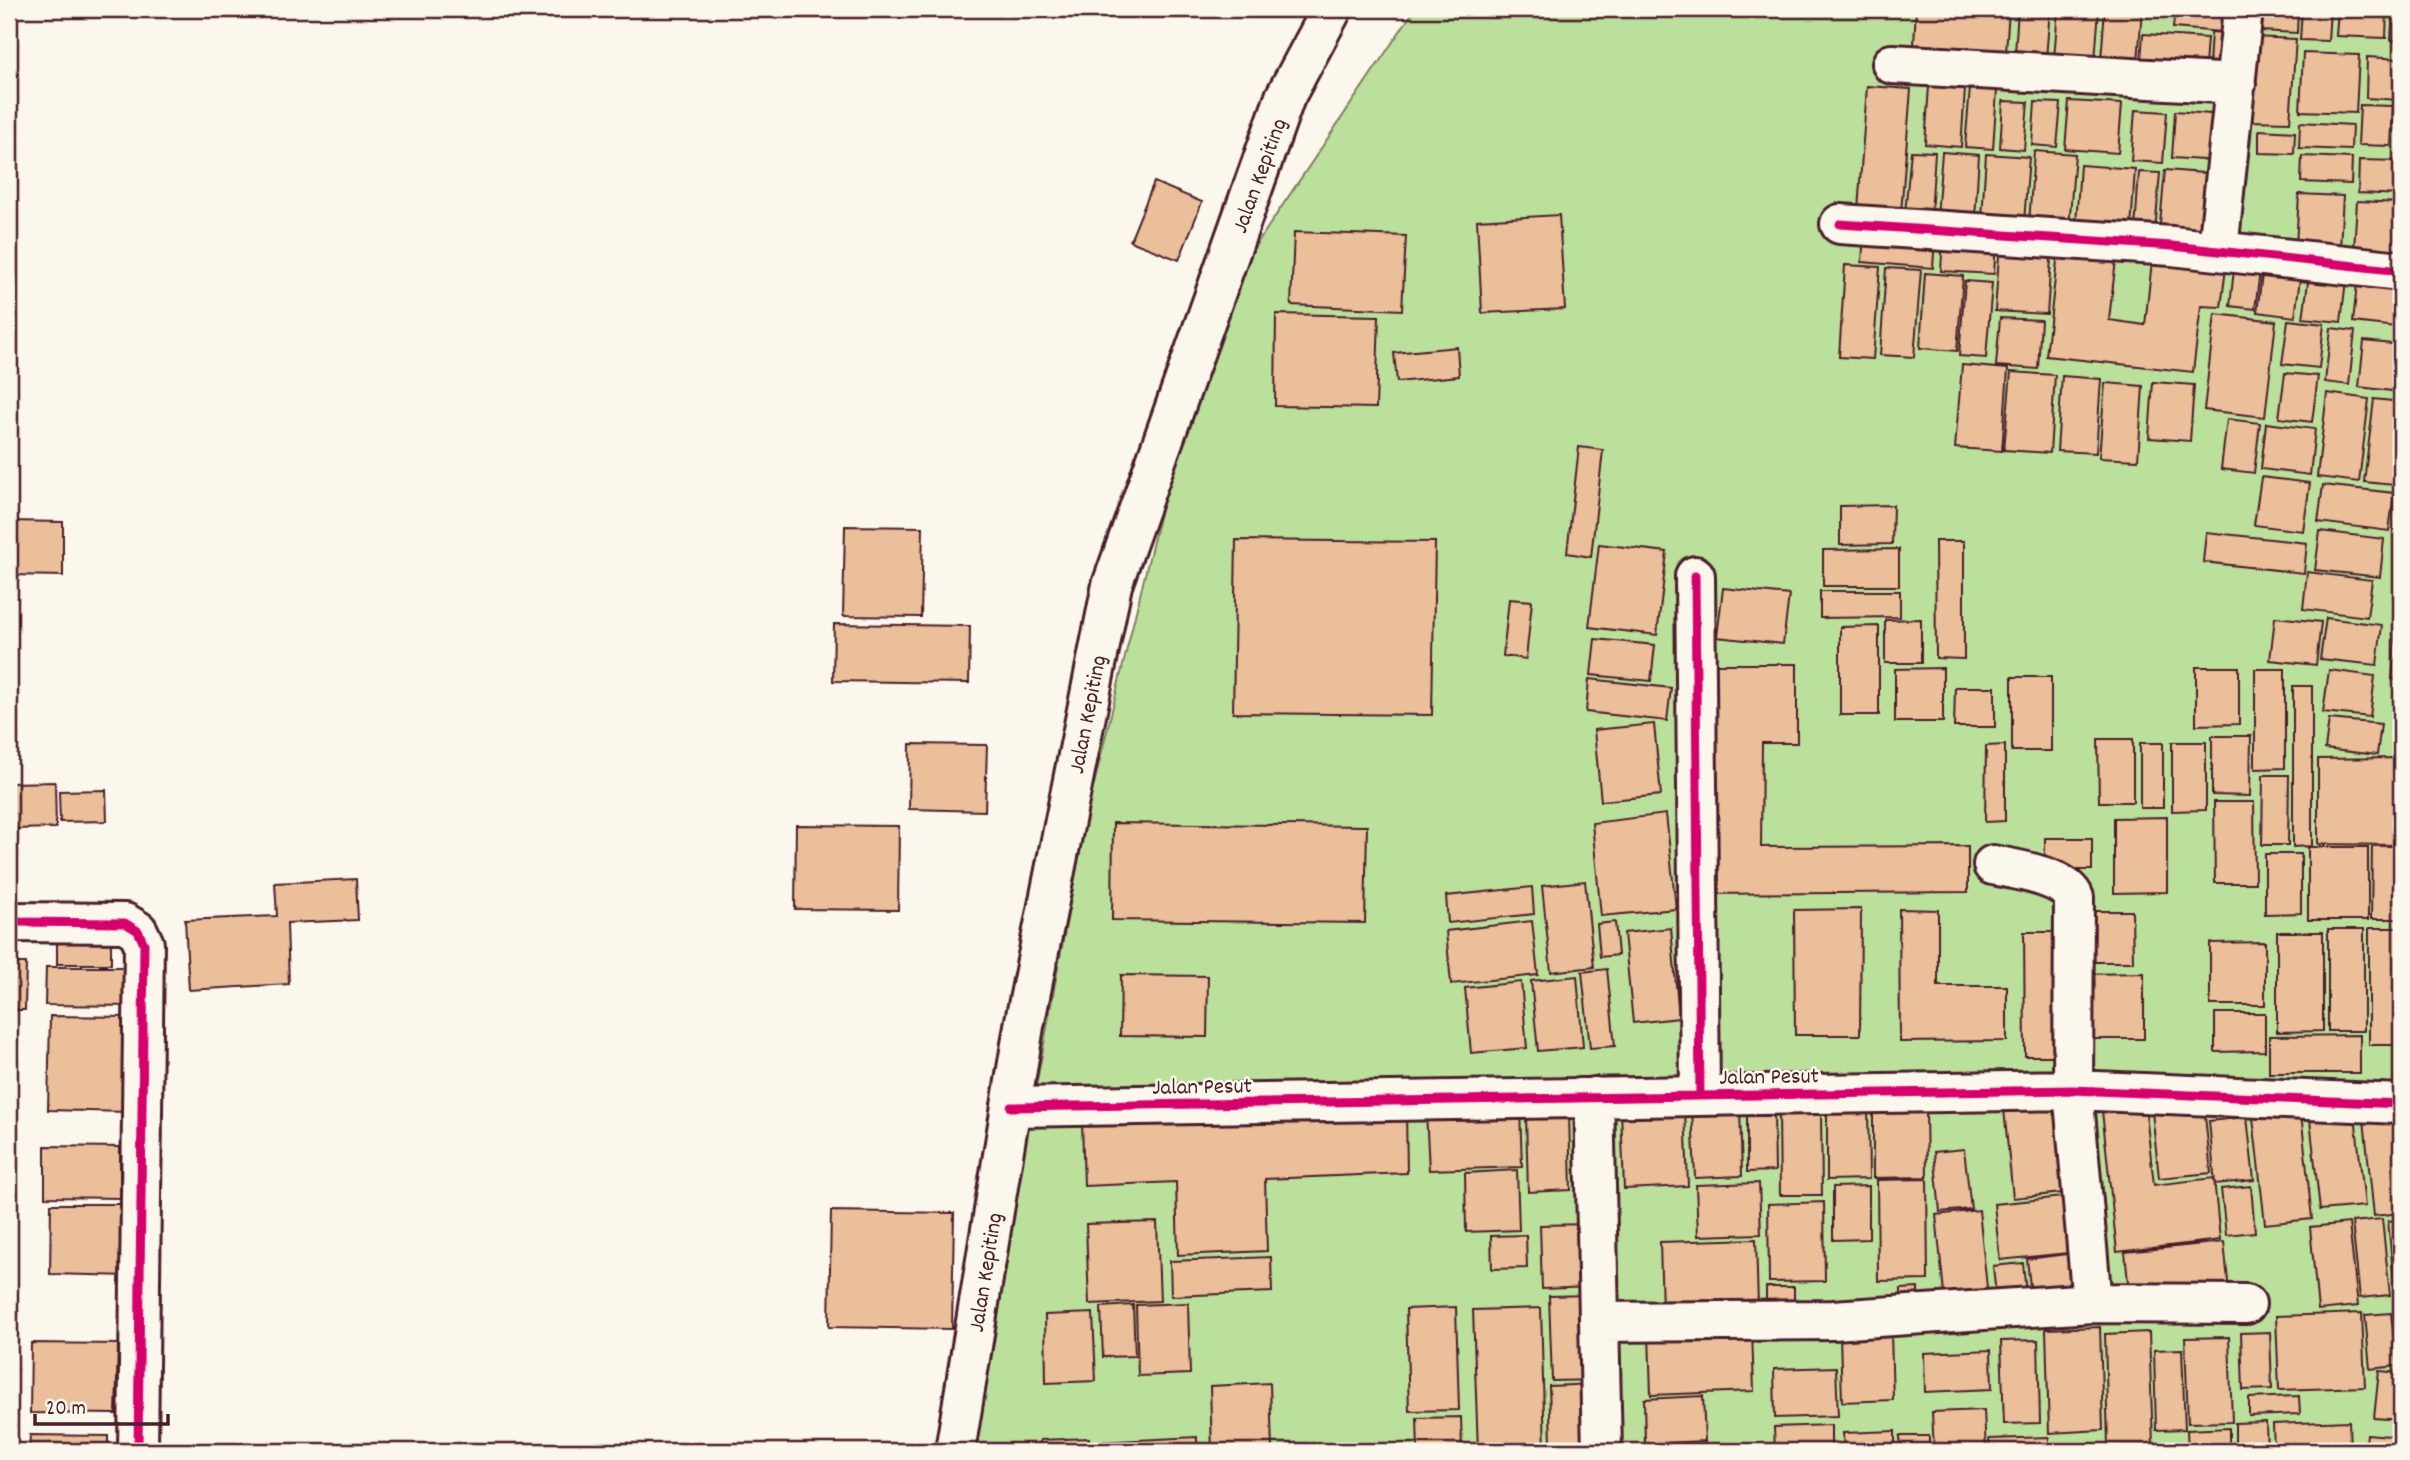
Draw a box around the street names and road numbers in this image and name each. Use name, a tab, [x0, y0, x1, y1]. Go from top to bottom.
street label: Jalan Kepiting	[1225, 114, 1297, 238]
street label: Jalan Kepiting	[1062, 652, 1117, 777]
street label: Jalan Pesut	[1719, 1061, 1819, 1096]
street label: Jalan Pesut	[1152, 1071, 1252, 1106]
street label: Jalan Kepiting	[962, 1211, 1013, 1335]

